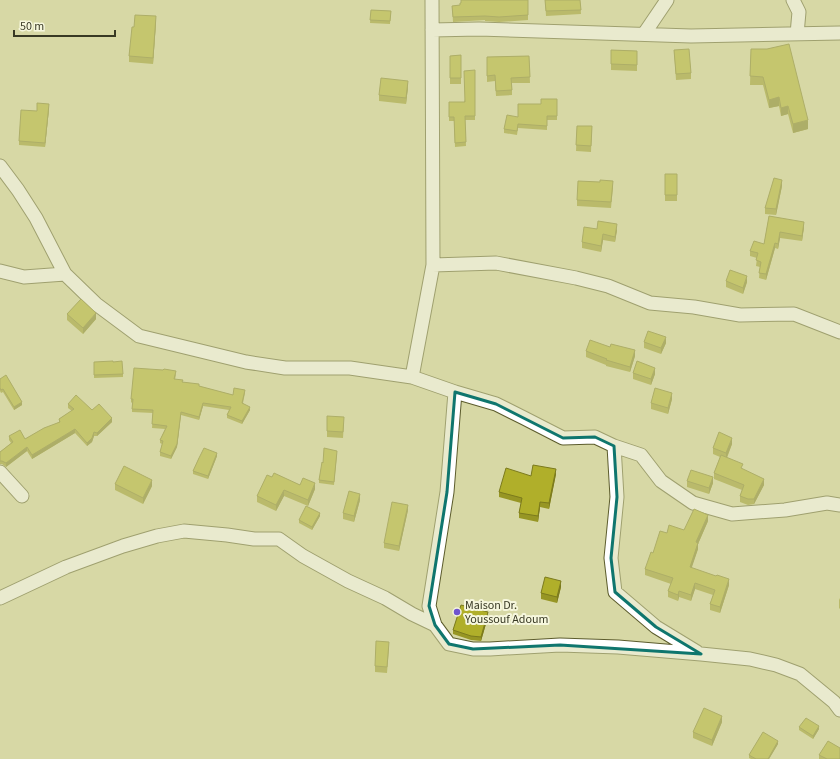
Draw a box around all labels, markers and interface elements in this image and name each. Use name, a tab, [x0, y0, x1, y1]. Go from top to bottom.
scale bar	[14, 12, 115, 38]
text: 50 m	[20, 18, 44, 35]
place label: Maison Dr. Youssouf Adoum	[464, 597, 548, 628]
marker: Maison Dr. Youssouf Adoum	[452, 607, 462, 617]

